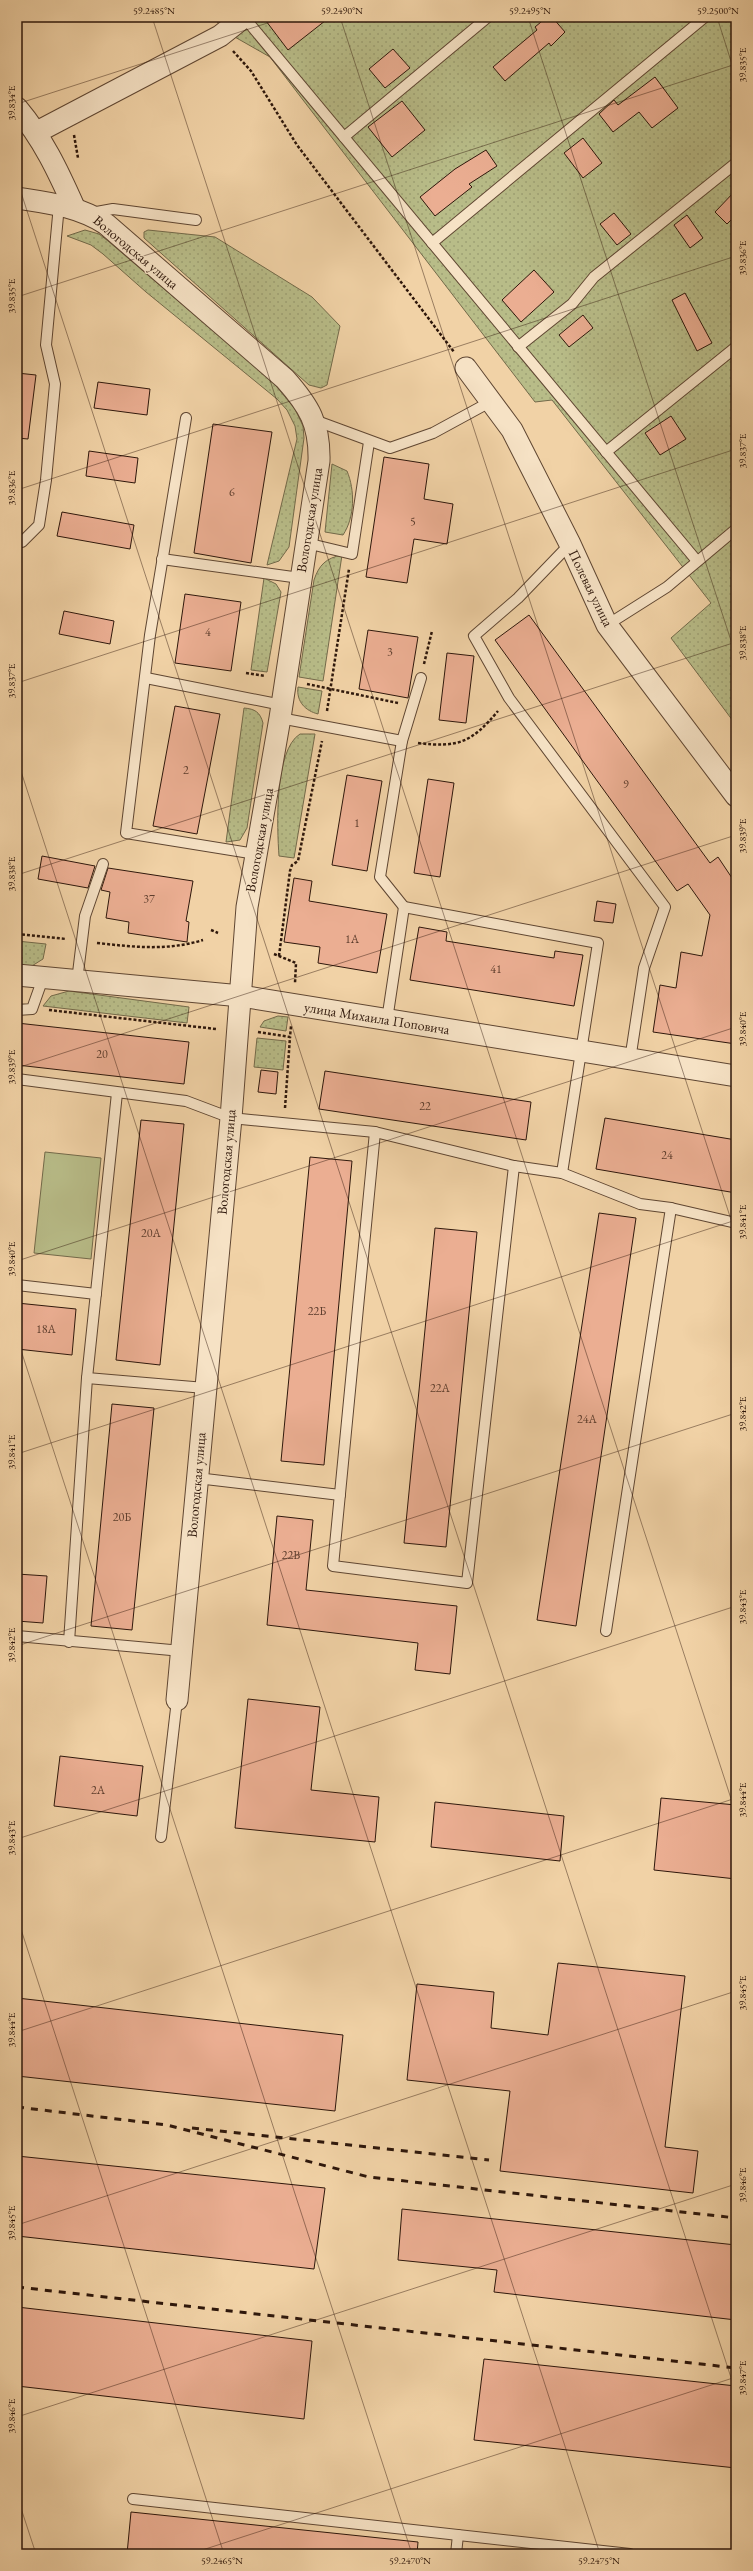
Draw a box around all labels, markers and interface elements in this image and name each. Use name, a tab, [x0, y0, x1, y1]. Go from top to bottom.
text: 59.2485°N	[133, 4, 175, 17]
text: 59.2490°N	[321, 4, 363, 17]
text: 59.2495°N	[509, 4, 551, 17]
text: 59.2500°N	[697, 4, 739, 17]
text: 39.835°E	[736, 47, 749, 82]
text: 39.834°E	[5, 85, 18, 120]
street label: Вологодская улица	[90, 211, 183, 293]
text: 39.836°E	[736, 240, 749, 275]
text: 39.835°E	[5, 278, 18, 313]
text: 39.837°E	[736, 433, 749, 468]
street label: Вологодская улица	[292, 466, 326, 574]
text: 39.836°E	[5, 470, 18, 505]
house number: 6	[229, 484, 235, 500]
house number: 5	[410, 513, 416, 529]
street label: Полевая улица	[565, 546, 618, 630]
house number: 4	[205, 624, 211, 640]
text: 39.838°E	[736, 625, 749, 660]
house number: 3	[387, 644, 393, 660]
text: 39.837°E	[5, 663, 18, 698]
house number: 2	[183, 762, 189, 778]
house number: 9	[623, 776, 629, 792]
street label: Вологодская улица	[241, 786, 277, 894]
house number: 1	[354, 815, 360, 831]
text: 39.839°E	[736, 818, 749, 853]
text: 39.838°E	[5, 856, 18, 891]
house number: 37	[143, 891, 155, 907]
house number: 1А	[345, 931, 360, 947]
house number: 41	[490, 961, 502, 977]
street label: улица Михаила Поповича	[303, 998, 451, 1038]
text: 39.840°E	[736, 1011, 749, 1046]
house number: 20	[96, 1046, 108, 1062]
text: 39.839°E	[5, 1049, 18, 1084]
house number: 22	[419, 1098, 431, 1114]
street label: Вологодская улица	[212, 1108, 240, 1215]
house number: 24	[661, 1147, 673, 1163]
text: 39.841°E	[736, 1204, 749, 1239]
house number: 20А	[141, 1225, 162, 1241]
text: 39.840°E	[5, 1241, 18, 1276]
house number: 22Б	[308, 1303, 326, 1319]
house number: 18А	[36, 1321, 57, 1337]
house number: 22А	[430, 1380, 451, 1396]
text: 39.842°E	[736, 1396, 749, 1431]
house number: 24А	[577, 1411, 598, 1427]
street label: Вологодская улица	[182, 1431, 210, 1538]
text: 39.841°E	[5, 1434, 18, 1469]
house number: 20Б	[113, 1509, 131, 1525]
house number: 22В	[282, 1547, 300, 1563]
text: 39.843°E	[736, 1589, 749, 1624]
text: 39.842°E	[5, 1627, 18, 1662]
house number: 2А	[91, 1782, 106, 1798]
text: 39.844°E	[736, 1782, 749, 1817]
text: 39.843°E	[5, 1820, 18, 1855]
text: 39.845°E	[736, 1975, 749, 2010]
text: 39.844°E	[5, 2012, 18, 2047]
text: 39.846°E	[736, 2167, 749, 2202]
text: 39.845°E	[5, 2205, 18, 2240]
text: 39.847°E	[736, 2360, 749, 2395]
text: 39.846°E	[5, 2398, 18, 2433]
text: 59.2465°N	[201, 2554, 243, 2567]
text: 59.2470°N	[389, 2554, 431, 2567]
text: 59.2475°N	[578, 2554, 620, 2567]

